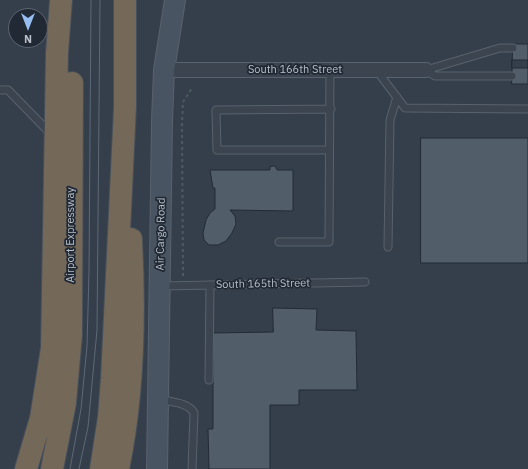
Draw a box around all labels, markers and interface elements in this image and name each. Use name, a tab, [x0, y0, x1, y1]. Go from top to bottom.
north arrow	[8, 8, 48, 48]
text: N	[24, 32, 32, 46]
street label: South 166th Street	[248, 63, 342, 77]
street label: Airport Expressway	[64, 187, 78, 283]
street label: Air Cargo Road	[154, 198, 168, 270]
street label: South 165th Street	[216, 277, 310, 291]

